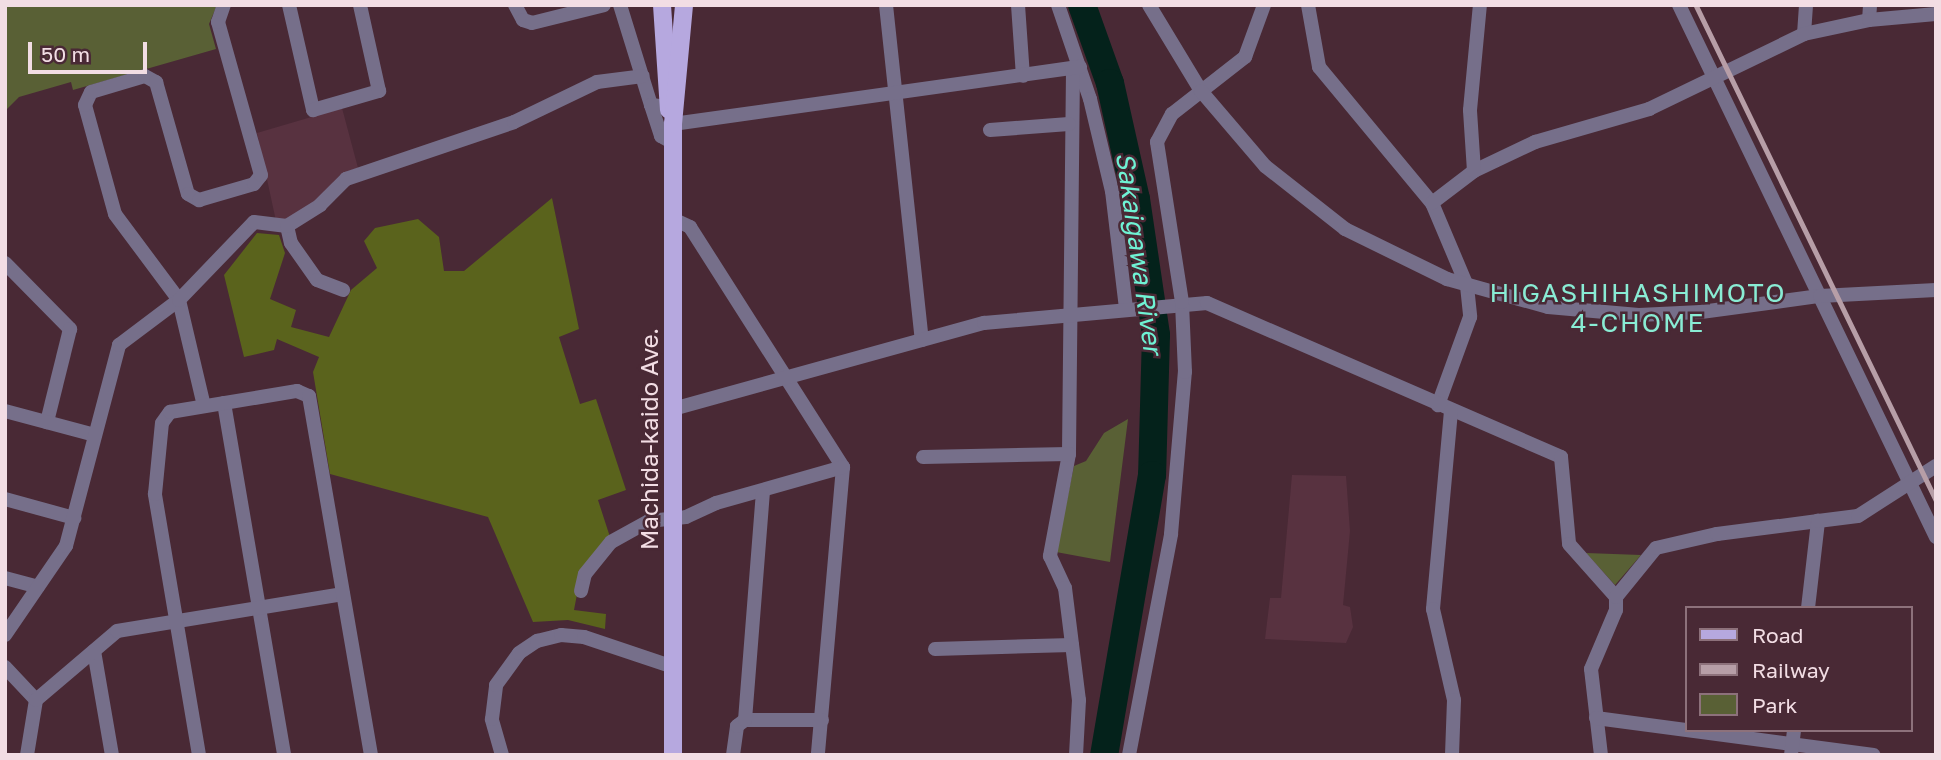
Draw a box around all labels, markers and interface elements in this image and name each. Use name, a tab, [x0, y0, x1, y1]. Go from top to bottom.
scale bar	[32, 28, 150, 72]
text: 50 m	[41, 41, 90, 67]
water label: Sakaigawa River	[1109, 150, 1169, 356]
district label: HIGASHIHASHIMOTO 4-CHOME	[1492, 277, 1784, 338]
street label: Machida-kaido Ave.	[635, 328, 663, 550]
legend	[1686, 606, 1913, 732]
text: Road	[1752, 622, 1803, 648]
text: Railway	[1752, 657, 1830, 683]
text: Park	[1752, 692, 1797, 718]

